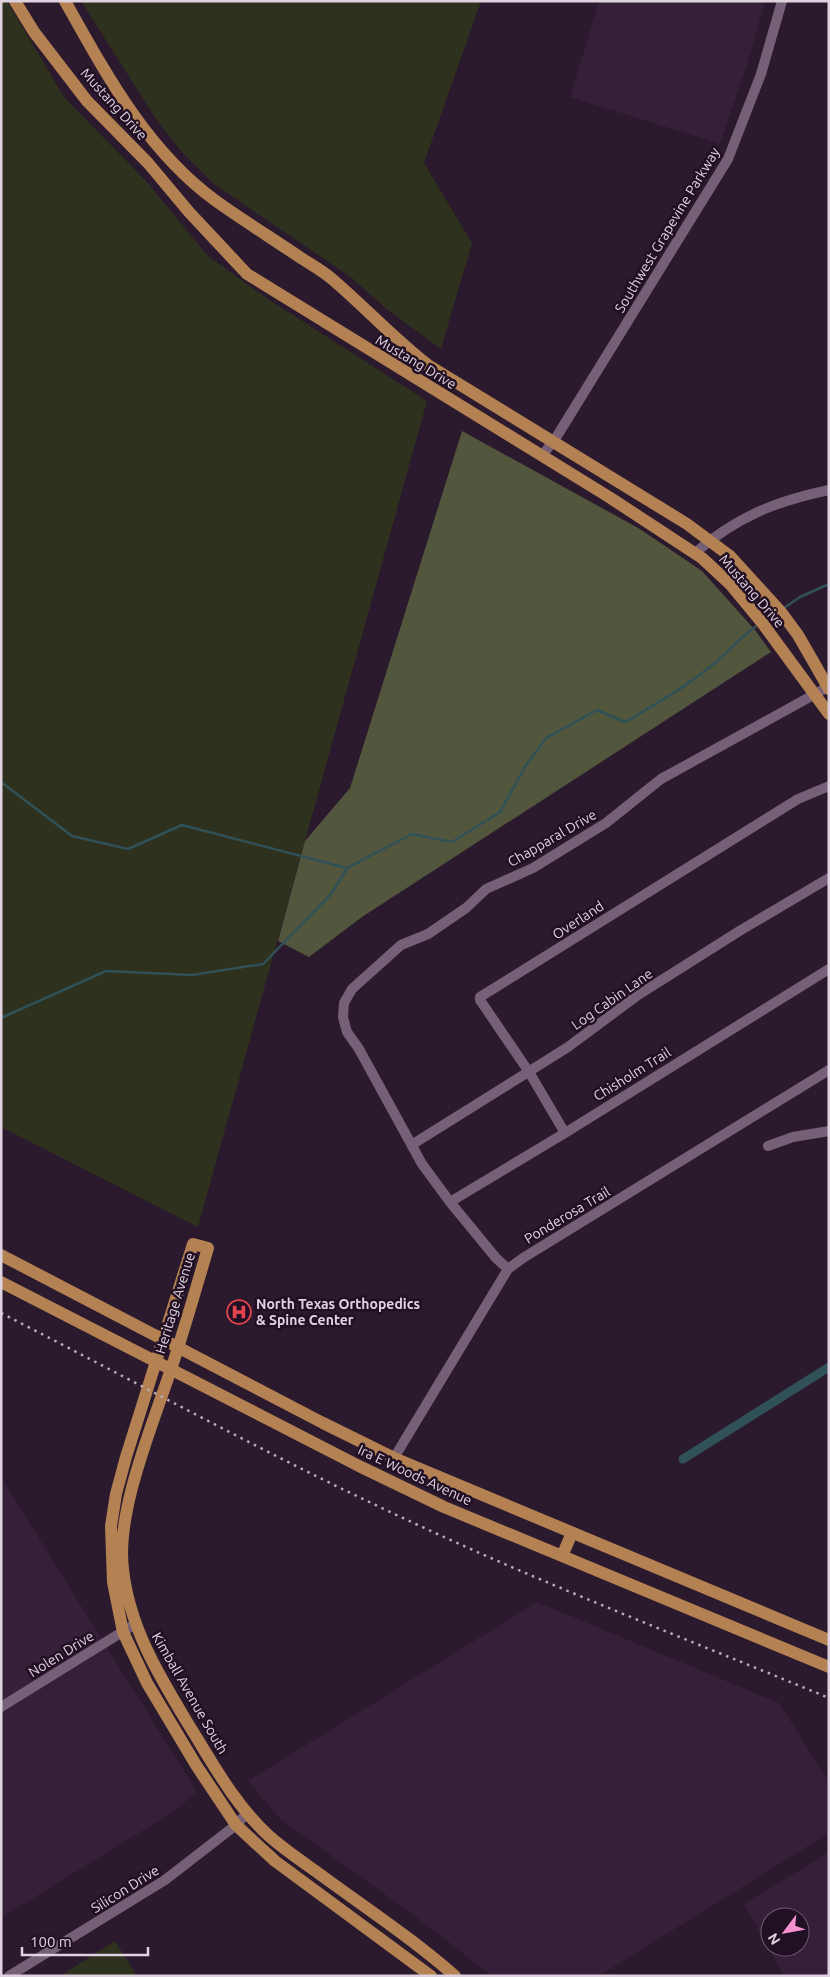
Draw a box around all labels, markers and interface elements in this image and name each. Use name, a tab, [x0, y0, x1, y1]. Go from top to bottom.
street label: Mustang Drive	[78, 65, 150, 143]
street label: Southwest Grapevine Parkway	[611, 144, 723, 315]
street label: Mustang Drive	[373, 332, 459, 392]
street label: Mustang Drive	[716, 551, 788, 631]
street label: Chapparal Drive	[505, 806, 599, 870]
street label: Overland	[549, 898, 607, 942]
street label: Log Cabin Lane	[568, 965, 656, 1033]
street label: Chisholm Trail	[590, 1044, 674, 1104]
street label: Ponderosa Trail	[521, 1183, 613, 1247]
street label: Heritage Avenue	[152, 1250, 198, 1356]
place label: North Texas Orthopedics & Spine Center	[256, 1296, 421, 1328]
hospital icon: North Texas Orthopedics & Spine Center	[226, 1299, 252, 1325]
street label: Ira E Woods Avenue	[355, 1442, 475, 1508]
street label: Nolen Drive	[25, 1628, 97, 1680]
street label: Kimball Avenue South	[149, 1629, 231, 1757]
street label: Silicon Drive	[88, 1862, 162, 1916]
north arrow	[760, 1907, 810, 1957]
scale bar	[22, 1924, 149, 1956]
text: N	[764, 1930, 784, 1948]
text: 100 m	[30, 1933, 72, 1950]

